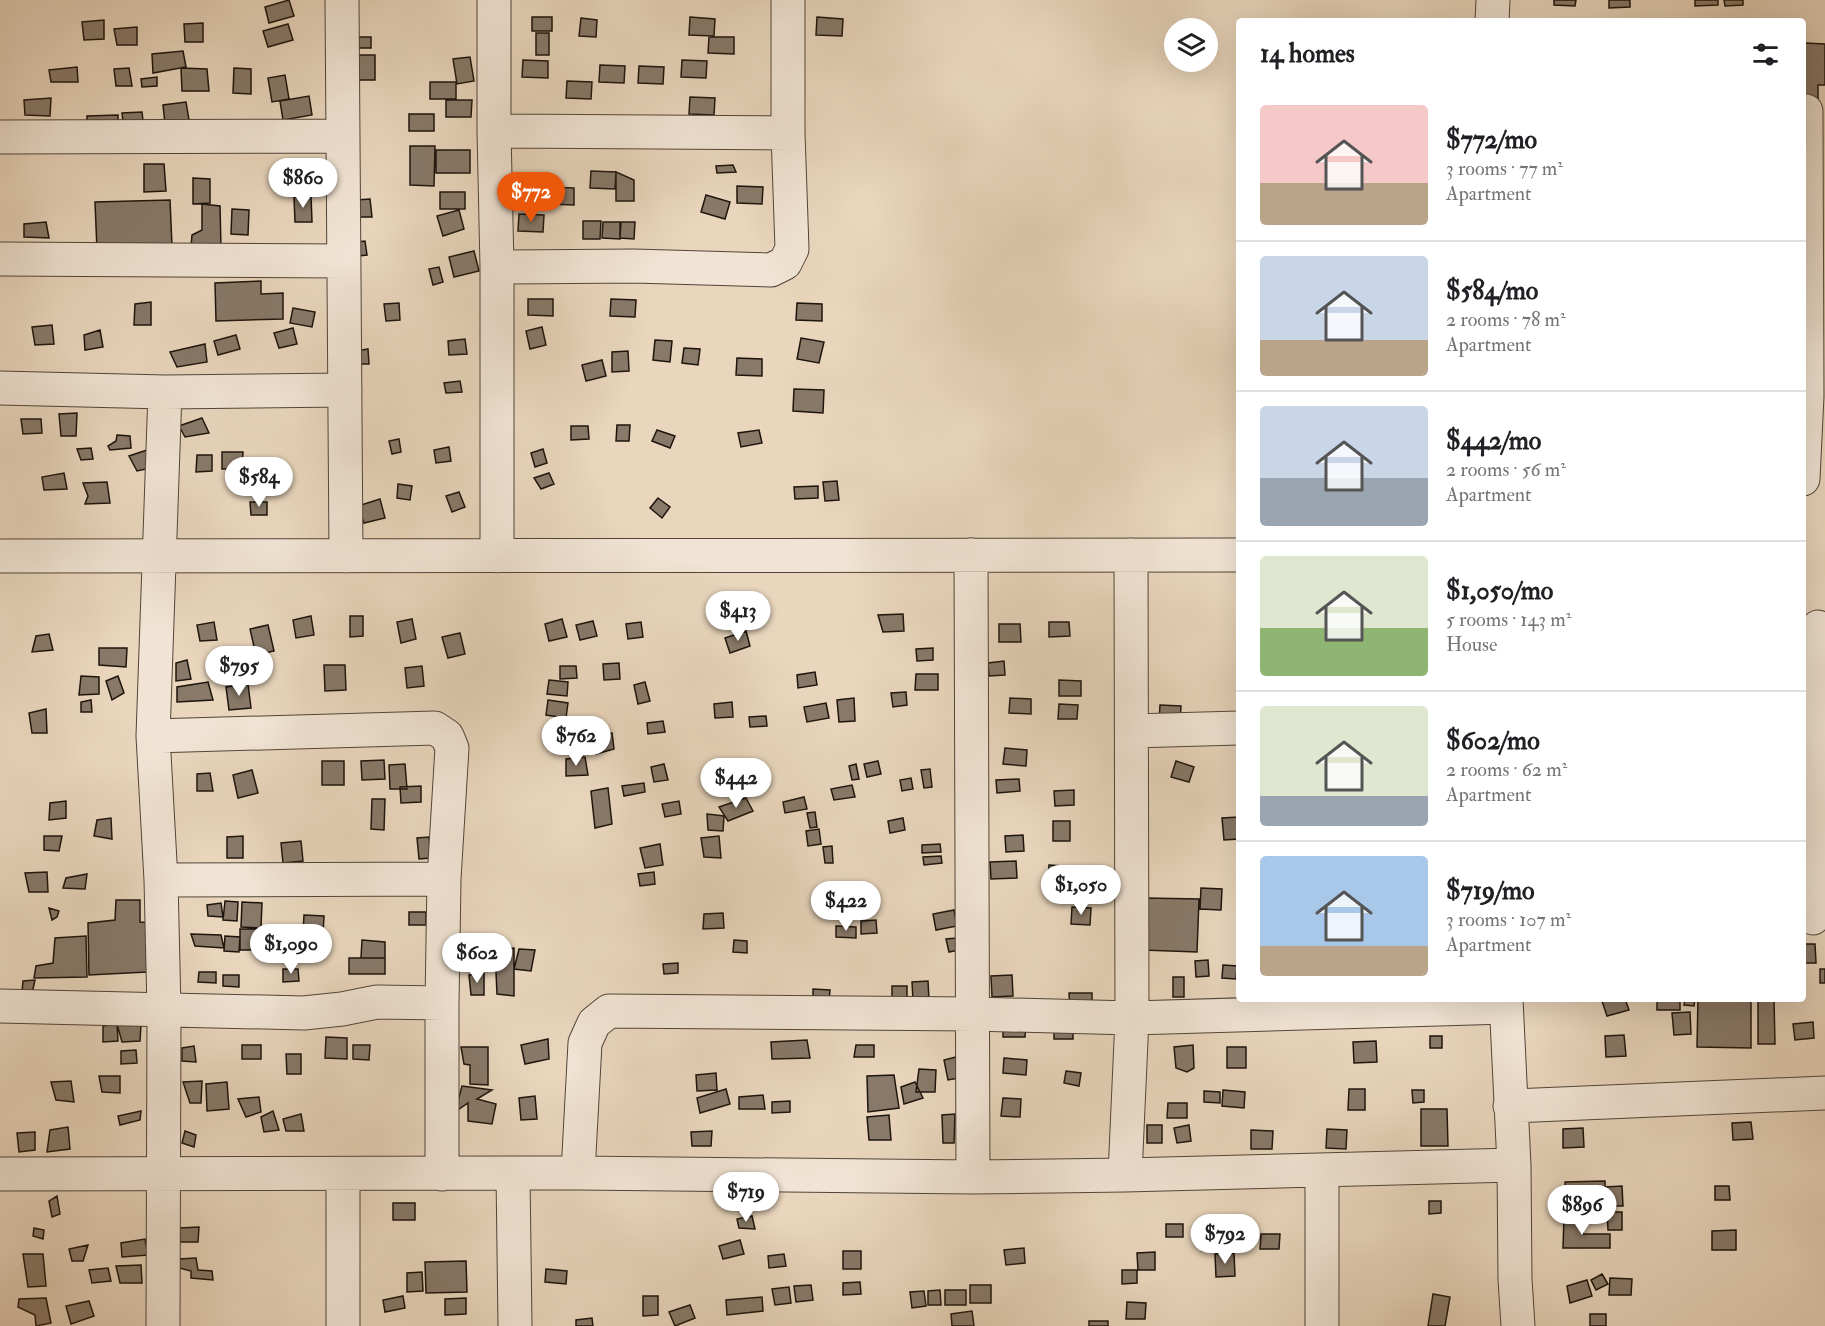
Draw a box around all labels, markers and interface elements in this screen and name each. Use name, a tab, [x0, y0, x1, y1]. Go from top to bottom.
map controls	[1164, 18, 1218, 72]
button: layers	[1164, 18, 1218, 72]
text: 14 homes	[1260, 38, 1355, 70]
icon: filters	[1749, 38, 1782, 71]
text: $772/mo	[1446, 124, 1537, 156]
icon: home	[1308, 129, 1380, 201]
text: 3 rooms · 77 m²	[1446, 156, 1563, 181]
pin: $860	[267, 158, 339, 209]
text: $860	[282, 165, 324, 190]
pin: $772	[495, 172, 567, 223]
text: $772	[511, 179, 551, 204]
text: Apartment	[1446, 181, 1531, 206]
text: $584/mo	[1446, 275, 1538, 307]
icon: home	[1308, 280, 1380, 352]
text: 2 rooms · 78 m²	[1446, 307, 1566, 332]
text: Apartment	[1446, 332, 1531, 357]
text: $442/mo	[1446, 425, 1541, 457]
icon: home	[1308, 430, 1380, 502]
pin: $584	[223, 457, 295, 508]
text: 2 rooms · 56 m²	[1446, 457, 1566, 482]
text: $584	[239, 464, 279, 489]
text: Apartment	[1446, 482, 1531, 507]
text: $1,050/mo	[1446, 575, 1553, 607]
icon: home	[1308, 580, 1380, 652]
pin: $413	[702, 591, 774, 642]
text: $413	[720, 598, 756, 623]
text: 5 rooms · 143 m²	[1446, 607, 1571, 632]
text: House	[1446, 632, 1497, 657]
pin: $795	[203, 646, 275, 697]
text: $795	[219, 653, 259, 678]
pin: $762	[540, 716, 612, 767]
text: $762	[556, 723, 596, 748]
text: $602/mo	[1446, 725, 1540, 757]
icon: home	[1308, 730, 1380, 802]
text: 2 rooms · 62 m²	[1446, 757, 1567, 782]
pin: $442	[700, 758, 772, 809]
text: $442	[714, 765, 758, 790]
text: Apartment	[1446, 782, 1531, 807]
pin: $1,050	[1032, 865, 1130, 916]
text: $1,050	[1055, 872, 1107, 897]
text: $719/mo	[1446, 875, 1535, 907]
icon: home	[1308, 880, 1380, 952]
pin: $422	[810, 881, 882, 932]
text: $422	[825, 888, 867, 913]
text: 3 rooms · 107 m²	[1446, 907, 1571, 932]
pin: $1,090	[242, 924, 340, 975]
text: $1,090	[264, 931, 318, 956]
text: Apartment	[1446, 932, 1531, 957]
pin: $602	[441, 933, 513, 984]
text: $602	[456, 940, 498, 965]
pin: $719	[710, 1172, 782, 1223]
text: $719	[727, 1179, 765, 1204]
pin: $896	[1546, 1185, 1618, 1236]
text: $896	[1561, 1192, 1603, 1217]
pin: $792	[1189, 1214, 1261, 1265]
text: $792	[1205, 1221, 1245, 1246]

